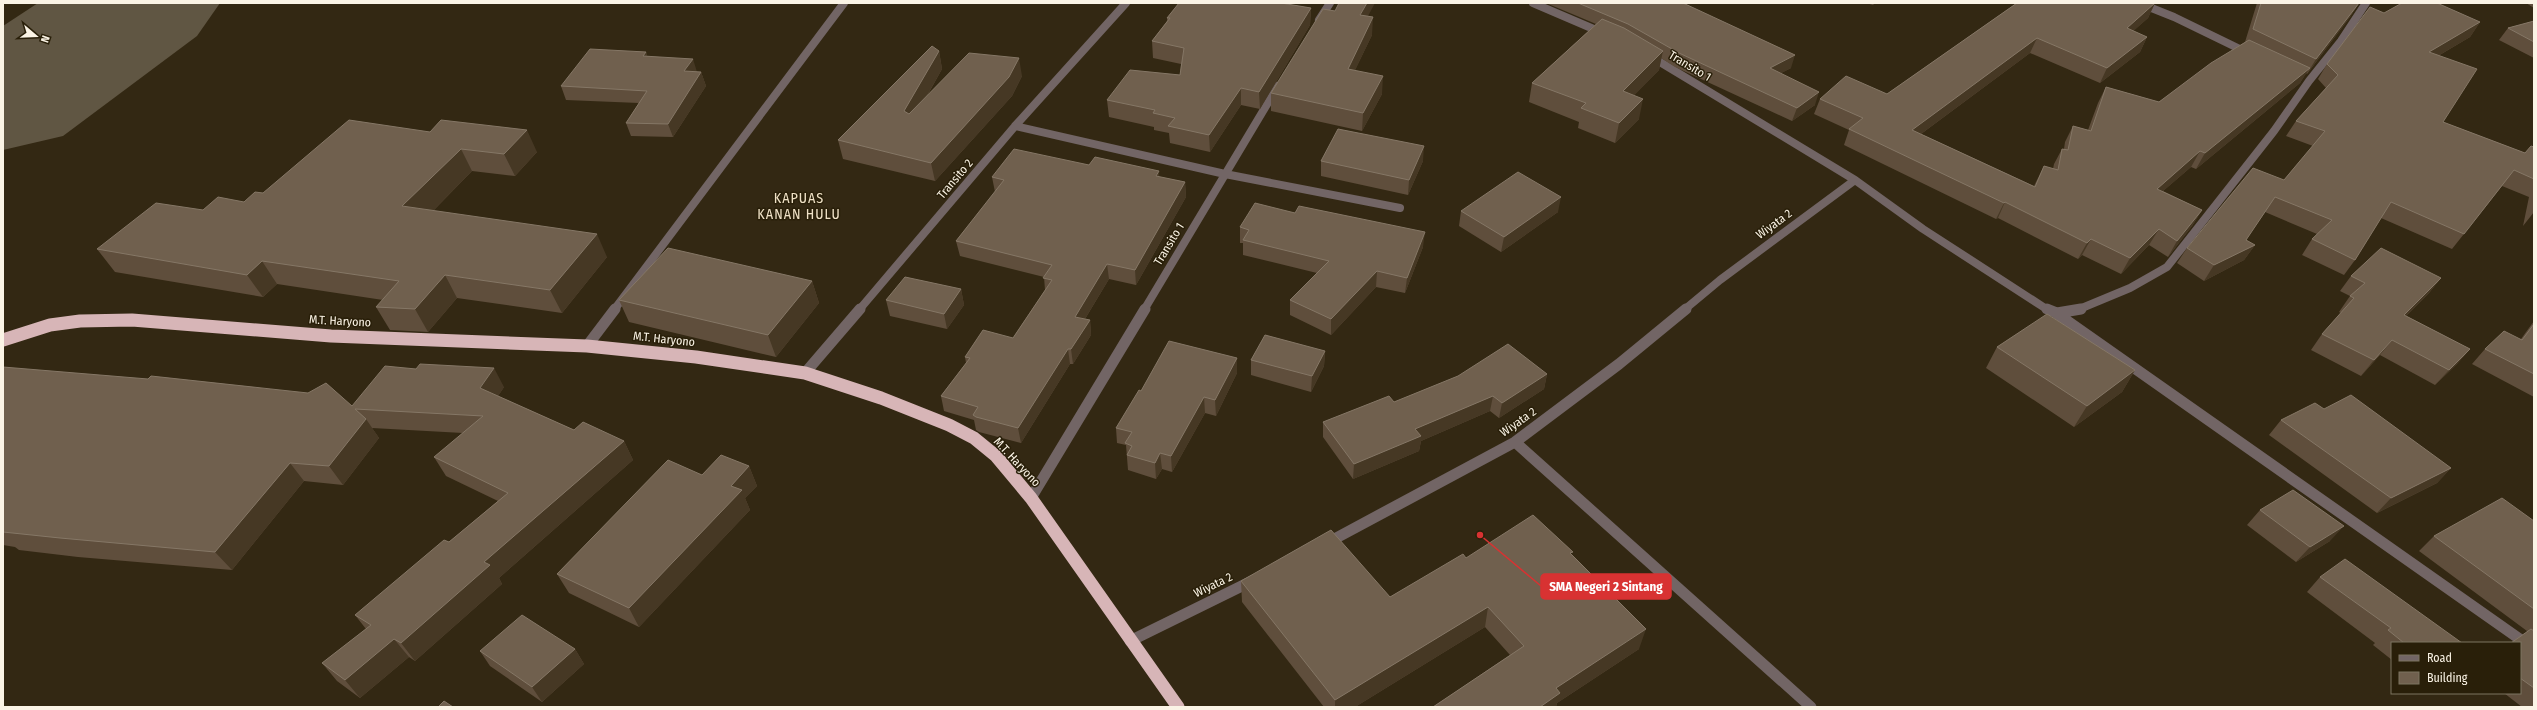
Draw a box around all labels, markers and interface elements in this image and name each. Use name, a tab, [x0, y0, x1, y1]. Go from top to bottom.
north arrow	[16, 16, 56, 56]
text: N	[38, 34, 52, 44]
street label: Transito 1	[1666, 48, 1714, 84]
street label: Transito 2	[934, 156, 976, 202]
district label: KAPUAS KANAN HULU	[757, 190, 841, 223]
street label: Wiyata 2	[1753, 206, 1795, 242]
street label: Transito 1	[1151, 220, 1187, 268]
street label: M.T. Haryono	[309, 312, 371, 330]
street label: M.T. Haryono	[632, 329, 696, 349]
street label: Wiyata 2	[1497, 405, 1539, 439]
street label: M.T. Haryono	[991, 434, 1043, 490]
street label: Wiyata 2	[1192, 570, 1234, 600]
callout: SMA Negeri 2 Sintang	[1541, 574, 1671, 599]
text: SMA Negeri 2 Sintang	[1549, 579, 1663, 594]
legend	[2391, 642, 2521, 694]
text: Road	[2427, 651, 2452, 665]
text: Building	[2427, 671, 2468, 685]

